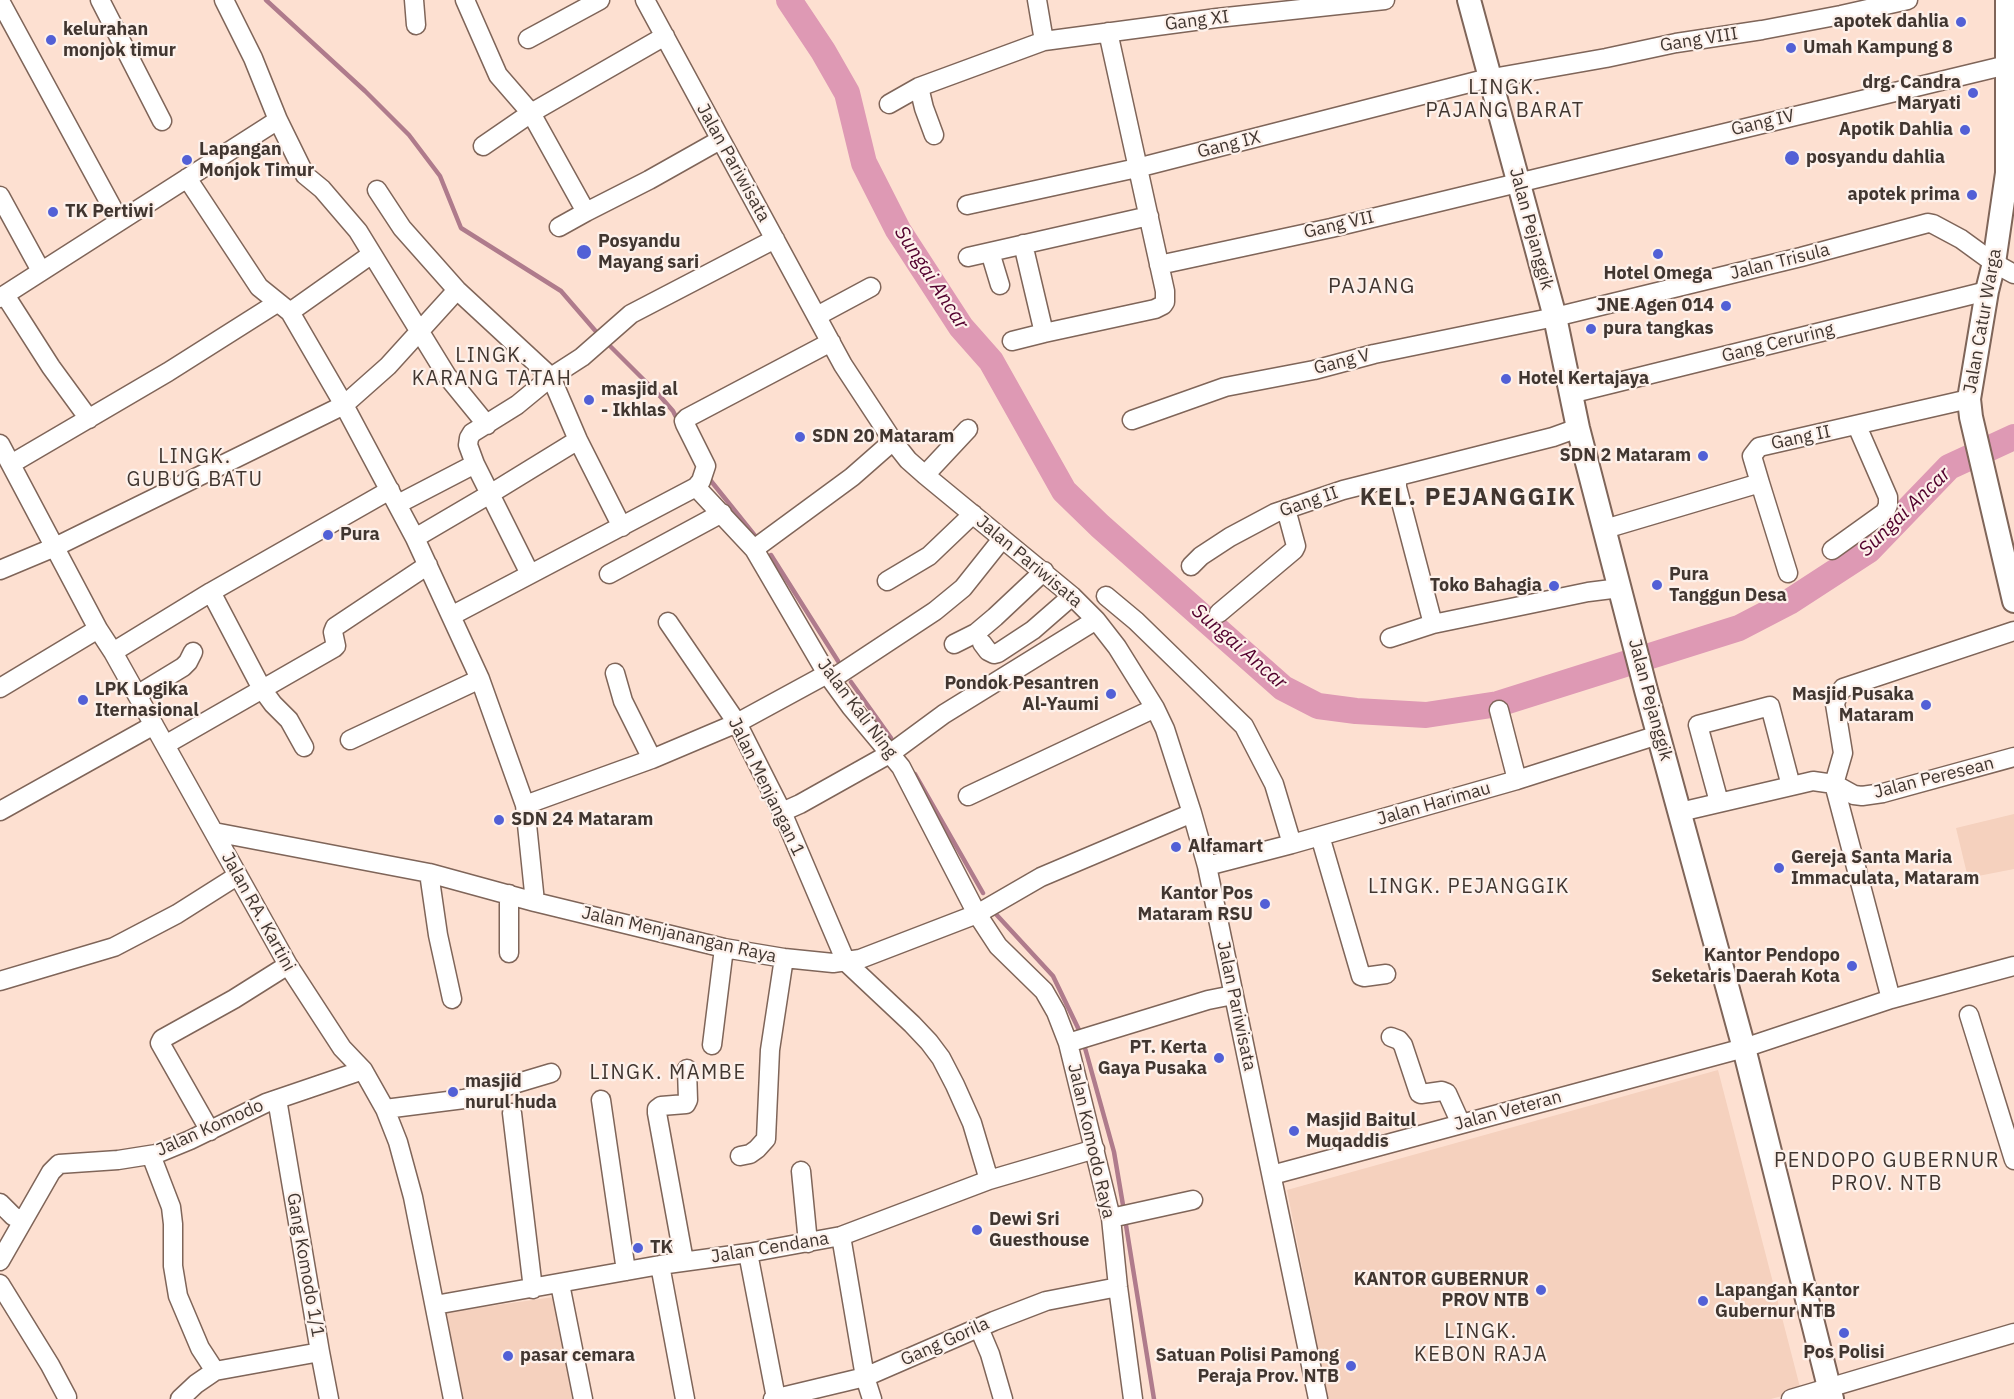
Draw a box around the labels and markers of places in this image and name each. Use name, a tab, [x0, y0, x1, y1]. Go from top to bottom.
place label: apotek dahlia	[1833, 11, 1949, 33]
marker: apotek dahlia	[1954, 15, 1968, 29]
place label: kelurahan monjok timur	[63, 19, 176, 62]
marker: kelurahan monjok timur	[44, 33, 58, 47]
place label: Umah Kampung 8	[1803, 37, 1953, 59]
marker: Umah Kampung 8	[1784, 41, 1798, 55]
place label: drg. Candra Maryati	[1862, 72, 1961, 115]
marker: drg. Candra Maryati	[1966, 86, 1980, 100]
place label: Apotik Dahlia	[1839, 119, 1953, 141]
marker: Apotik Dahlia	[1958, 123, 1972, 137]
place label: Lapangan Monjok Timur	[199, 139, 314, 182]
place label: posyandu dahlia	[1806, 147, 1945, 169]
marker: posyandu dahlia	[1783, 149, 1801, 167]
marker: Lapangan Monjok Timur	[180, 153, 194, 167]
place label: apotek prima	[1848, 184, 1960, 206]
marker: apotek prima	[1965, 188, 1979, 202]
place label: TK Pertiwi	[65, 201, 154, 223]
marker: TK Pertiwi	[46, 205, 60, 219]
place label: Posyandu Mayang sari	[598, 231, 699, 274]
marker: Posyandu Mayang sari	[575, 243, 593, 261]
marker: Hotel Omega	[1651, 247, 1665, 261]
place label: Hotel Omega	[1604, 263, 1712, 285]
place label: JNE Agen 014	[1596, 295, 1714, 317]
marker: JNE Agen 014	[1719, 299, 1733, 313]
place label: pura tangkas	[1603, 318, 1714, 340]
marker: pura tangkas	[1584, 322, 1598, 336]
place label: Hotel Kertajaya	[1518, 368, 1649, 390]
marker: Hotel Kertajaya	[1499, 372, 1513, 386]
place label: masjid al - Ikhlas	[601, 379, 678, 422]
marker: masjid al - Ikhlas	[582, 393, 596, 407]
place label: SDN 20 Mataram	[812, 426, 954, 448]
marker: SDN 20 Mataram	[793, 430, 807, 444]
place label: SDN 2 Mataram	[1560, 445, 1691, 467]
marker: SDN 2 Mataram	[1696, 449, 1710, 463]
place label: Pura	[340, 524, 380, 546]
marker: Pura	[321, 528, 335, 542]
place label: Pura Tanggun Desa	[1669, 564, 1787, 606]
place label: Toko Bahagia	[1430, 575, 1542, 597]
marker: Pura Tanggun Desa	[1650, 578, 1664, 592]
marker: Toko Bahagia	[1547, 579, 1561, 593]
place label: Pondok Pesantren Al-Yaumi	[944, 673, 1099, 716]
place label: LPK Logika Iternasional	[95, 679, 199, 722]
place label: Masjid Pusaka Mataram	[1792, 684, 1914, 726]
marker: Pondok Pesantren Al-Yaumi	[1104, 687, 1118, 701]
marker: LPK Logika Iternasional	[76, 693, 90, 707]
marker: Masjid Pusaka Mataram	[1919, 698, 1933, 712]
place label: SDN 24 Mataram	[511, 809, 653, 831]
marker: SDN 24 Mataram	[492, 813, 506, 827]
place label: Alfamart	[1188, 836, 1263, 858]
marker: Alfamart	[1169, 840, 1183, 854]
place label: Gereja Santa Maria Immaculata, Mataram	[1791, 847, 1979, 890]
marker: Gereja Santa Maria Immaculata, Mataram	[1772, 861, 1786, 875]
place label: Kantor Pos Mataram RSU	[1138, 883, 1253, 926]
marker: Kantor Pos Mataram RSU	[1258, 897, 1272, 911]
place label: Kantor Pendopo Seketaris Daerah Kota	[1651, 945, 1840, 988]
marker: Kantor Pendopo Seketaris Daerah Kota	[1845, 959, 1859, 973]
place label: PT. Kerta Gaya Pusaka	[1098, 1037, 1207, 1080]
marker: PT. Kerta Gaya Pusaka	[1212, 1051, 1226, 1065]
place label: masjid nurul huda	[465, 1071, 557, 1114]
marker: masjid nurul huda	[446, 1085, 460, 1099]
place label: Masjid Baitul Muqaddis	[1306, 1110, 1416, 1152]
marker: Masjid Baitul Muqaddis	[1287, 1124, 1301, 1138]
place label: Dewi Sri Guesthouse	[989, 1209, 1089, 1252]
marker: Dewi Sri Guesthouse	[970, 1223, 984, 1237]
place label: TK	[650, 1237, 673, 1259]
marker: TK	[631, 1241, 645, 1255]
place label: KANTOR GUBERNUR PROV NTB	[1354, 1269, 1529, 1312]
place label: Lapangan Kantor Gubernur NTB	[1715, 1280, 1859, 1322]
marker: KANTOR GUBERNUR PROV NTB	[1534, 1283, 1548, 1297]
marker: Lapangan Kantor Gubernur NTB	[1696, 1294, 1710, 1308]
marker: Pos Polisi	[1837, 1326, 1851, 1340]
place label: Pos Polisi	[1803, 1342, 1885, 1364]
place label: pasar cemara	[520, 1345, 635, 1367]
place label: Satuan Polisi Pamong Peraja Prov. NTB	[1155, 1345, 1339, 1388]
marker: pasar cemara	[501, 1349, 515, 1363]
marker: Satuan Polisi Pamong Peraja Prov. NTB	[1344, 1359, 1358, 1373]

